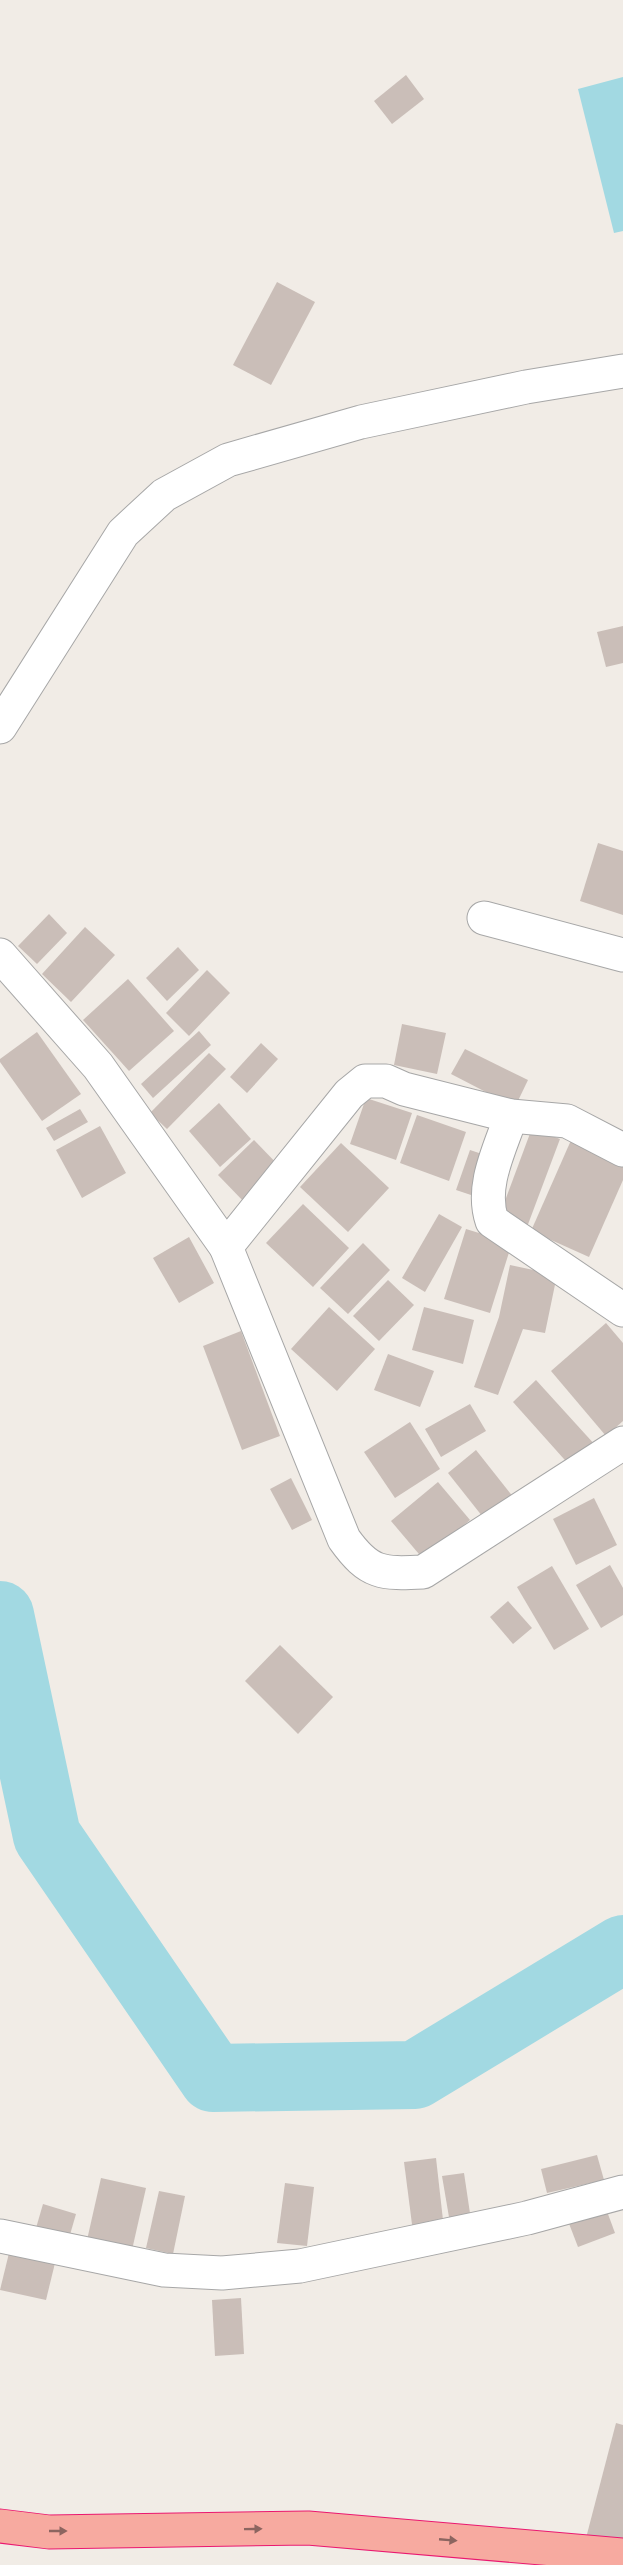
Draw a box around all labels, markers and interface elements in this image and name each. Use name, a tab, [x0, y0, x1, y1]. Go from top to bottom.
one-way arrow	[244, 2524, 263, 2534]
one-way arrow	[49, 2526, 68, 2536]
one-way arrow	[438, 2535, 457, 2545]

